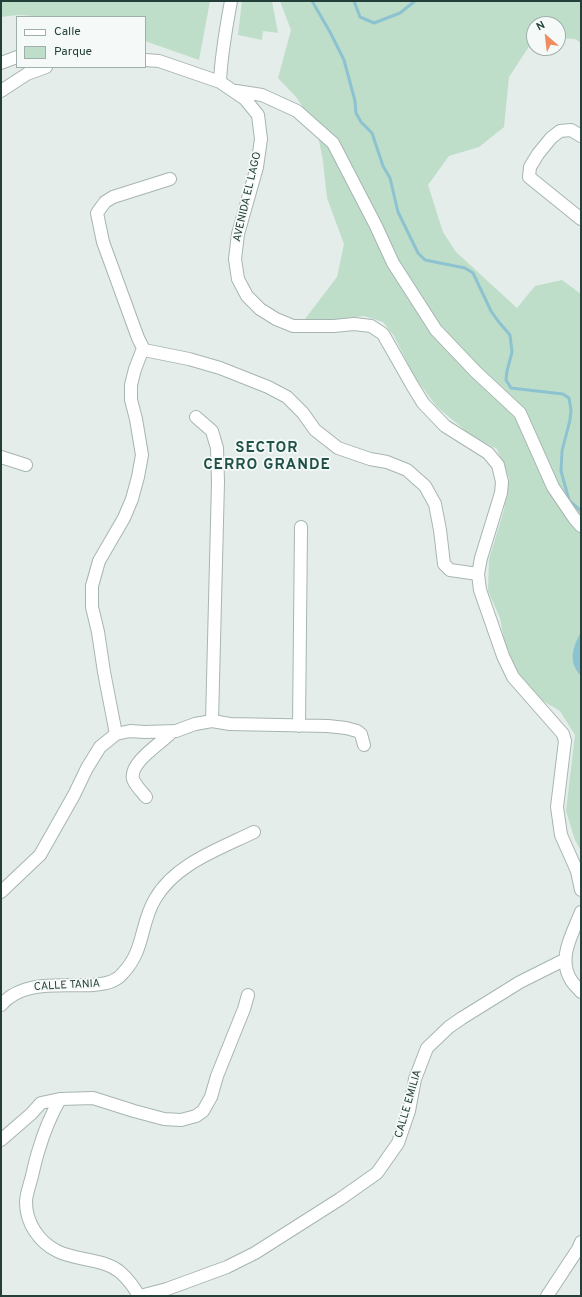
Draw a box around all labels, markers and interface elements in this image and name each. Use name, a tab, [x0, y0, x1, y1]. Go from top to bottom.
legend	[16, 16, 146, 68]
north arrow	[526, 16, 566, 56]
text: N	[534, 18, 548, 34]
text: Calle	[54, 24, 81, 40]
text: Parque	[54, 44, 92, 60]
street label: AVENIDA EL LAGO	[231, 151, 265, 243]
district label: SECTOR CERRO GRANDE	[203, 440, 331, 475]
street label: CALLE TANIA	[34, 978, 100, 994]
street label: CALLE EMILIA	[393, 1068, 425, 1140]

